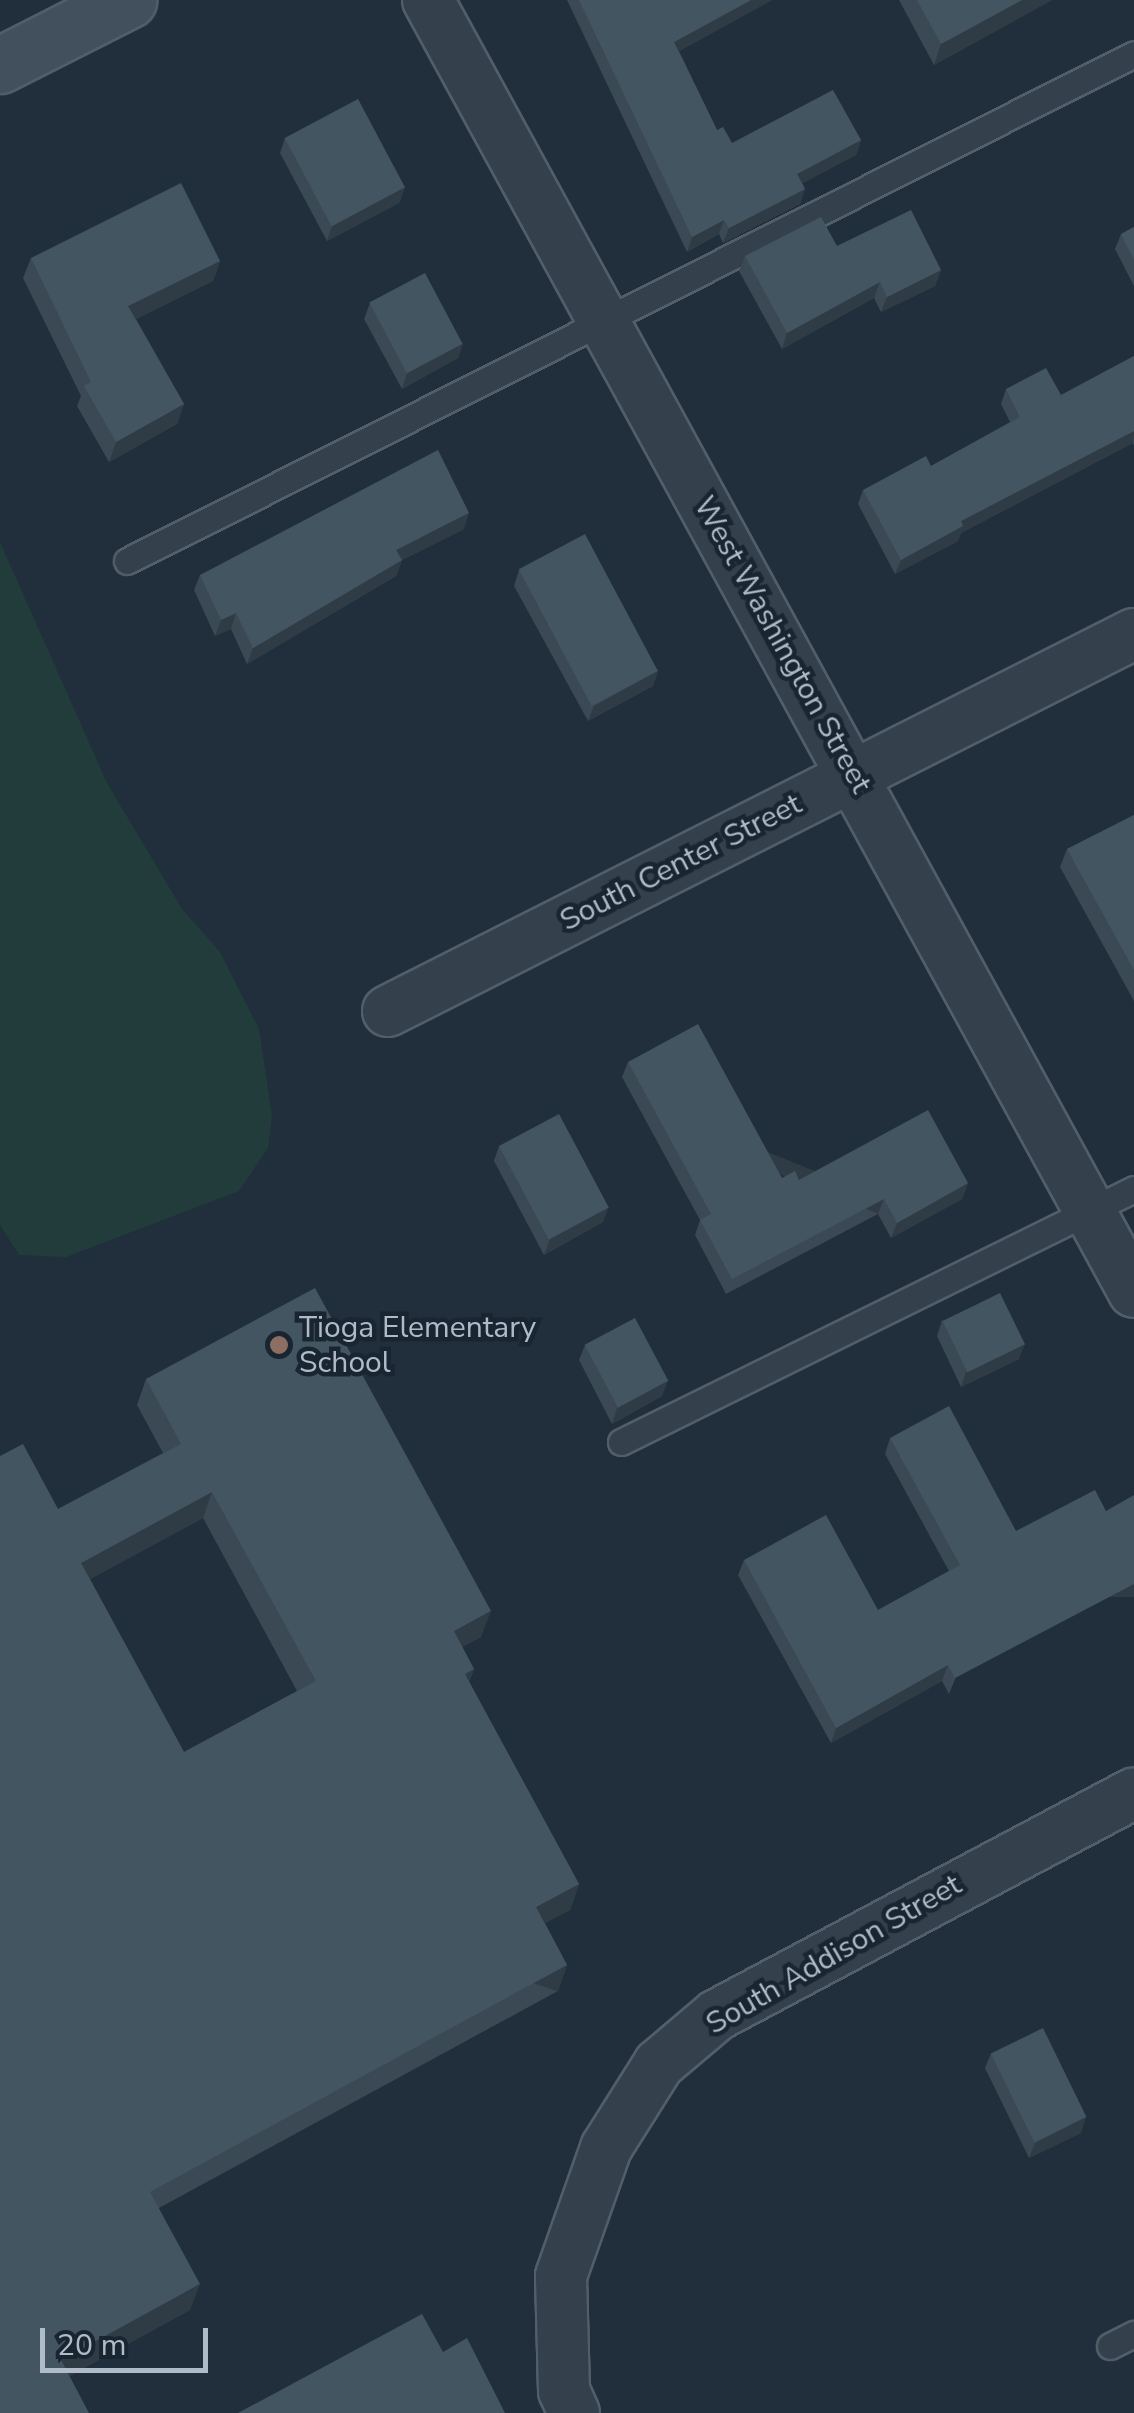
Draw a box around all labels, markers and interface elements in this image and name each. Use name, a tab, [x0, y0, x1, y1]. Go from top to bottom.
street label: West Washington Street	[685, 490, 879, 800]
street label: South Center Street	[554, 787, 808, 939]
place label: Tioga Elementary School	[299, 1310, 536, 1380]
marker: Tioga Elementary School	[268, 1334, 290, 1356]
street label: South Addison Street	[700, 1867, 968, 2043]
scale bar	[45, 2308, 212, 2370]
text: 20 m	[57, 2325, 126, 2366]

